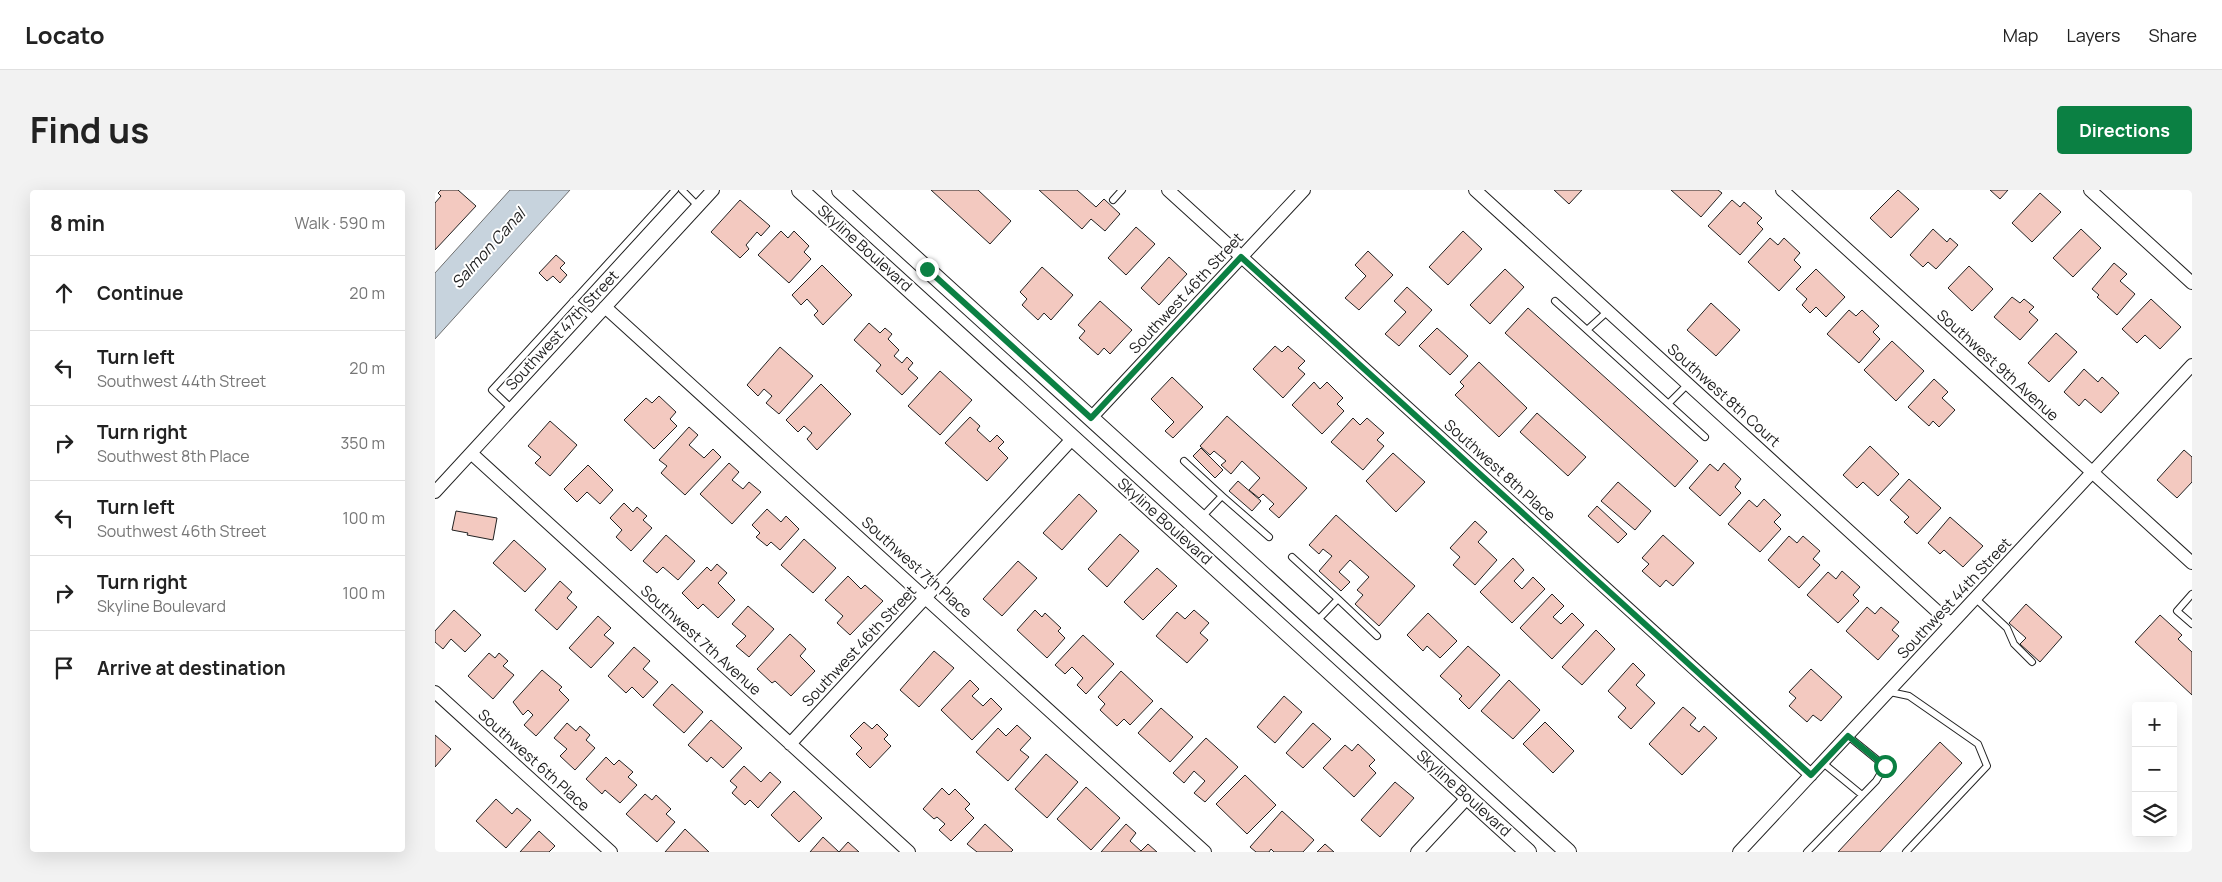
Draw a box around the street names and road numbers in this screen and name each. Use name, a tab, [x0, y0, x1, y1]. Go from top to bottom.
street label: Skyline Boulevard	[813, 200, 917, 296]
street label: Southwest 46th Street	[1124, 228, 1248, 358]
street label: Southwest 47th Street	[501, 265, 623, 395]
street label: Southwest 9th Avenue	[1932, 305, 2064, 426]
street label: Southwest 8th Court	[1663, 339, 1785, 451]
street label: Southwest 8th Place	[1440, 414, 1560, 526]
street label: Skyline Boulevard	[1113, 473, 1217, 569]
street label: Southwest 7th Place	[857, 512, 977, 622]
street label: Southwest 44th Street	[1892, 533, 2016, 663]
street label: Southwest 7th Avenue	[636, 580, 766, 700]
street label: Southwest 46th Street	[797, 581, 921, 711]
street label: Southwest 6th Place	[474, 704, 595, 816]
street label: Skyline Boulevard	[1412, 745, 1516, 841]

